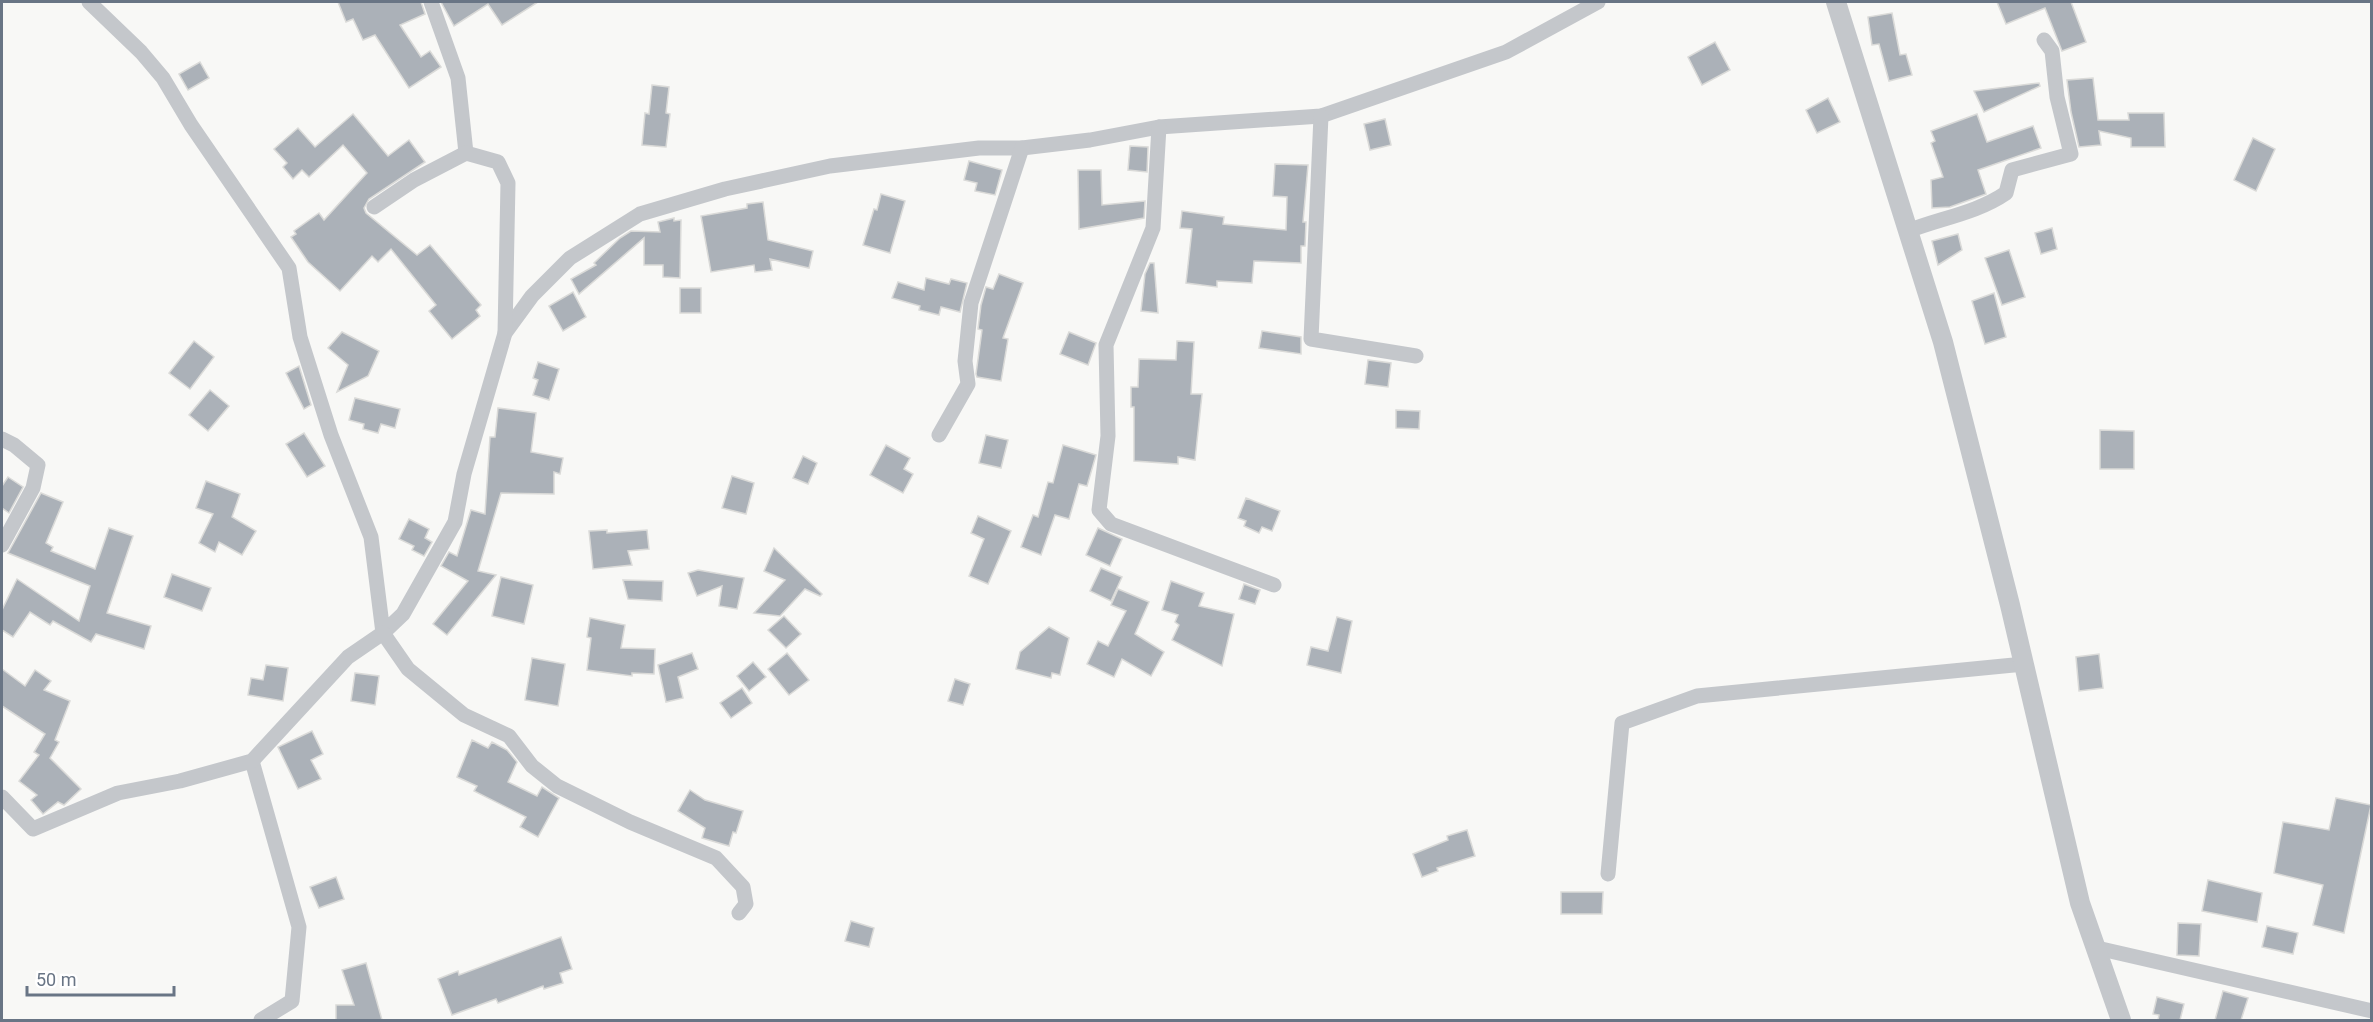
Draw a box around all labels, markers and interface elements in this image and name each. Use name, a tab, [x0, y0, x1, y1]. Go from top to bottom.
scale bar	[27, 959, 174, 997]
text: 50 m	[36, 969, 76, 990]

